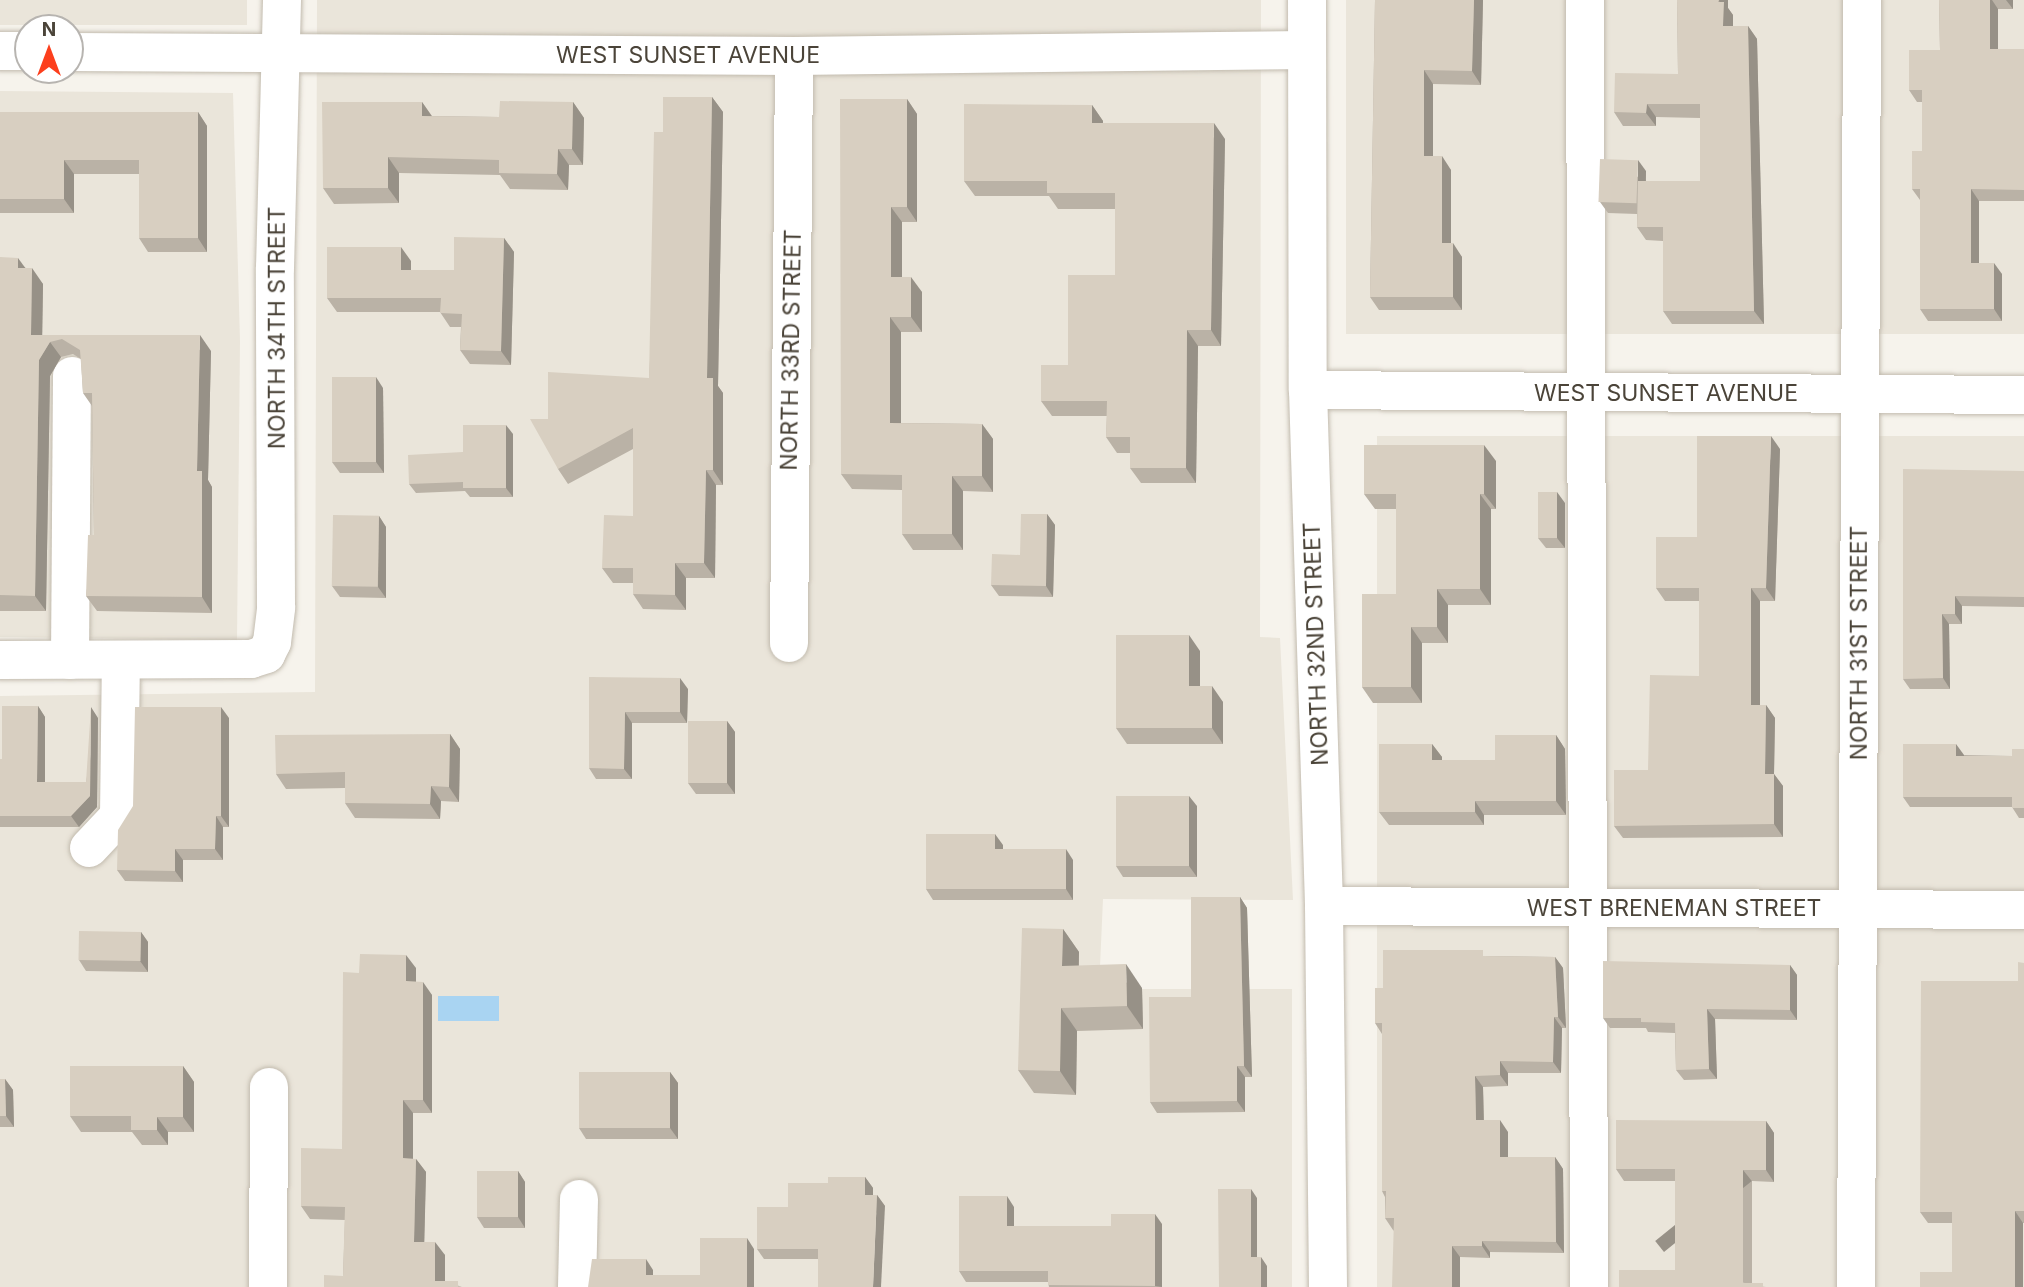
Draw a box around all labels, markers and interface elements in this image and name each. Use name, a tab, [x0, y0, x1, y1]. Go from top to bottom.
north arrow	[14, 14, 84, 84]
text: N	[42, 18, 56, 41]
street label: WEST SUNSET AVENUE	[556, 41, 820, 69]
street label: NORTH 34TH STREET	[263, 207, 291, 449]
street label: NORTH 33RD STREET	[775, 229, 807, 471]
street label: WEST SUNSET AVENUE	[1534, 379, 1798, 407]
street label: NORTH 32ND STREET	[1298, 522, 1334, 766]
street label: NORTH 31ST STREET	[1845, 526, 1873, 760]
street label: WEST BRENEMAN STREET	[1527, 894, 1821, 922]

